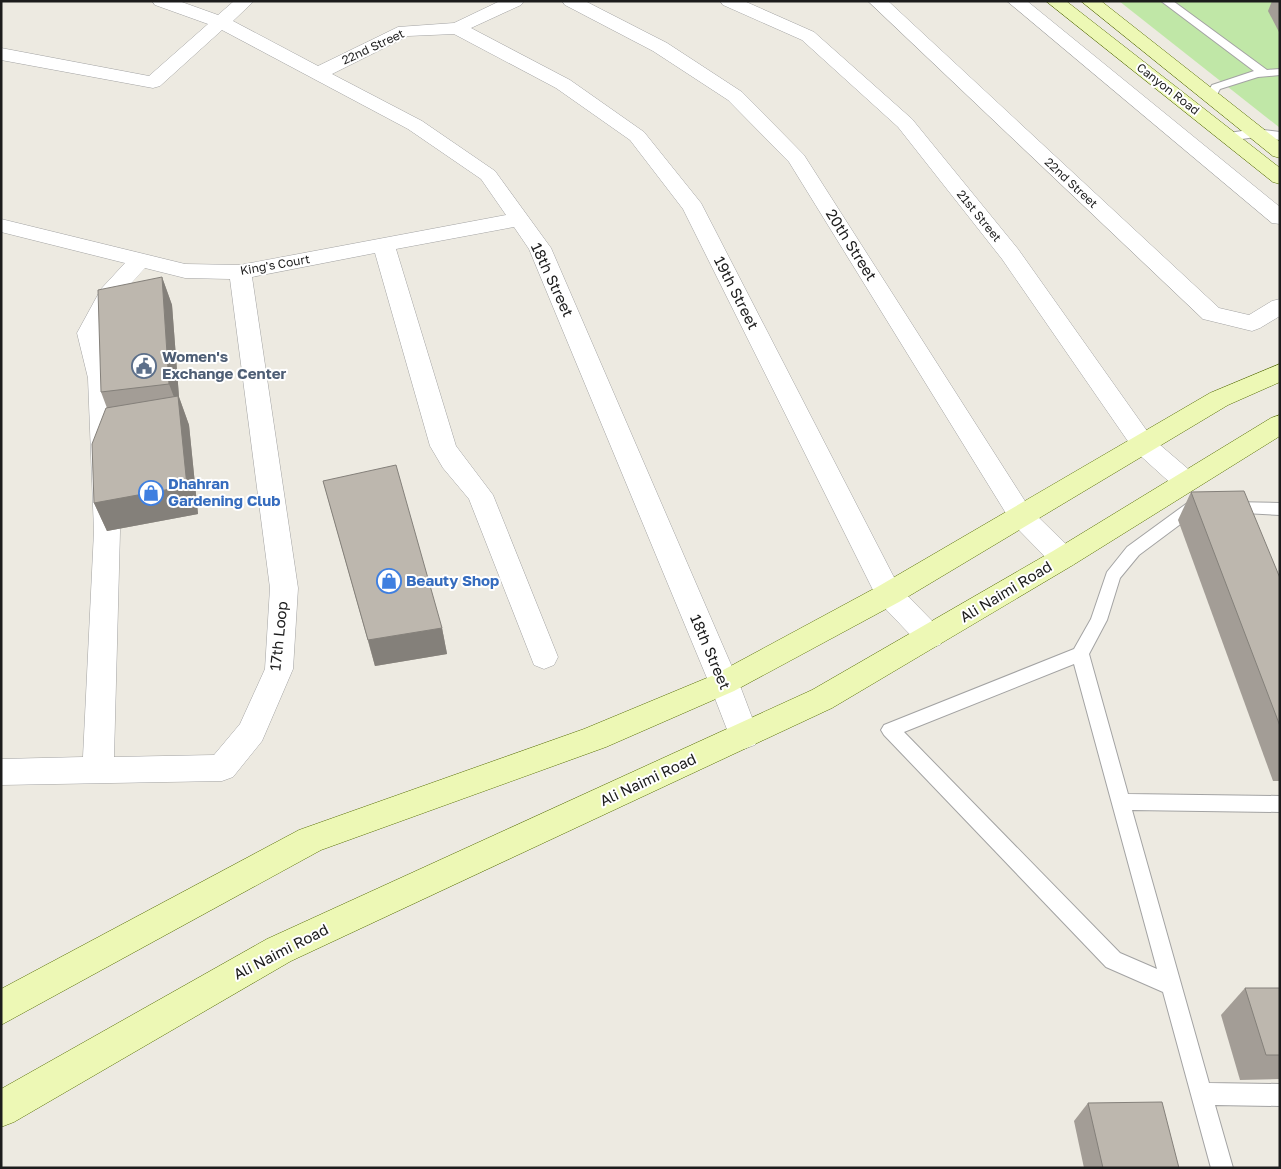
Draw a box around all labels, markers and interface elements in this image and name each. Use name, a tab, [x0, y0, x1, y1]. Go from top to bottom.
street label: 22nd Street	[339, 25, 407, 68]
street label: Canyon Road	[1134, 59, 1203, 118]
street label: 22nd Street	[1042, 154, 1101, 211]
street label: 21st Street	[954, 187, 1005, 245]
street label: 20th Street	[823, 205, 881, 284]
street label: 18th Street	[528, 240, 578, 320]
street label: King's Court	[239, 251, 311, 278]
street label: 19th Street	[711, 253, 763, 332]
place label: Women's Exchange Center	[162, 347, 286, 382]
public building icon: Women's Exchange Center	[131, 353, 157, 379]
place label: Dhahran Gardening Club	[168, 474, 281, 509]
shop icon: Dhahran Gardening Club	[138, 480, 164, 506]
street label: Ali Naimi Road	[956, 557, 1055, 626]
shop icon: Beauty Shop	[376, 568, 402, 594]
place label: Beauty Shop	[406, 571, 499, 589]
street label: 17th Loop	[265, 600, 291, 672]
street label: 18th Street	[687, 611, 735, 692]
street label: Ali Naimi Road	[597, 749, 699, 809]
street label: Ali Naimi Road	[230, 919, 331, 983]

